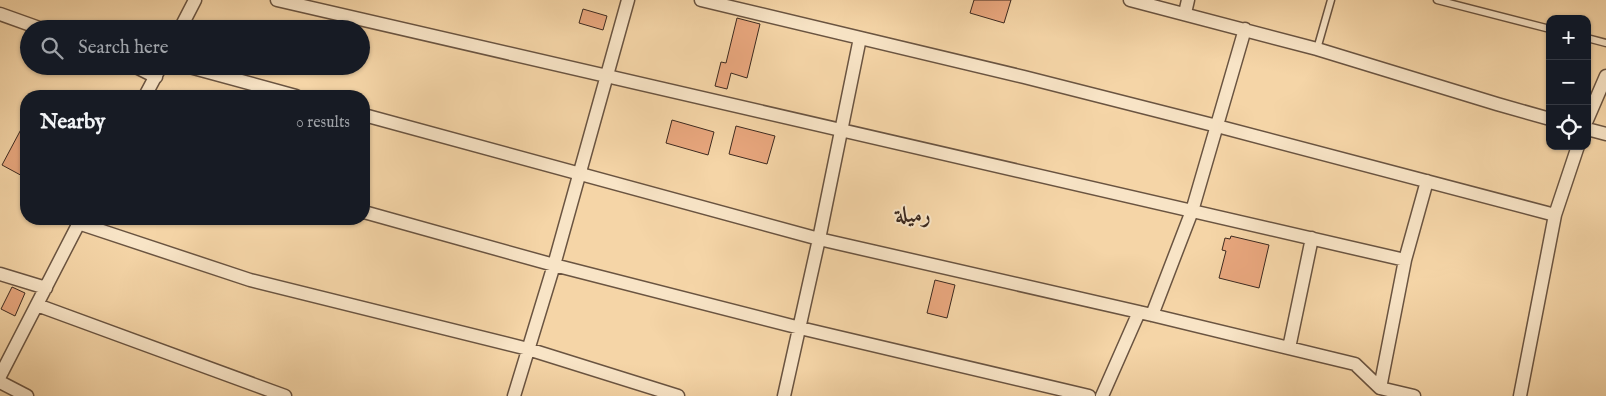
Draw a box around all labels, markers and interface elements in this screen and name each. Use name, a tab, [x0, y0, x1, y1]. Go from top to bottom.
map controls	[1546, 15, 1591, 150]
button: +	[1546, 15, 1591, 60]
search box	[20, 20, 370, 75]
icon: search	[38, 34, 66, 62]
text: Search here	[78, 36, 169, 60]
button: −	[1546, 60, 1591, 105]
button: locate	[1546, 105, 1591, 150]
text: Nearby	[40, 109, 105, 136]
text: 0 results	[296, 113, 350, 133]
district label: رميلة	[893, 202, 931, 230]

